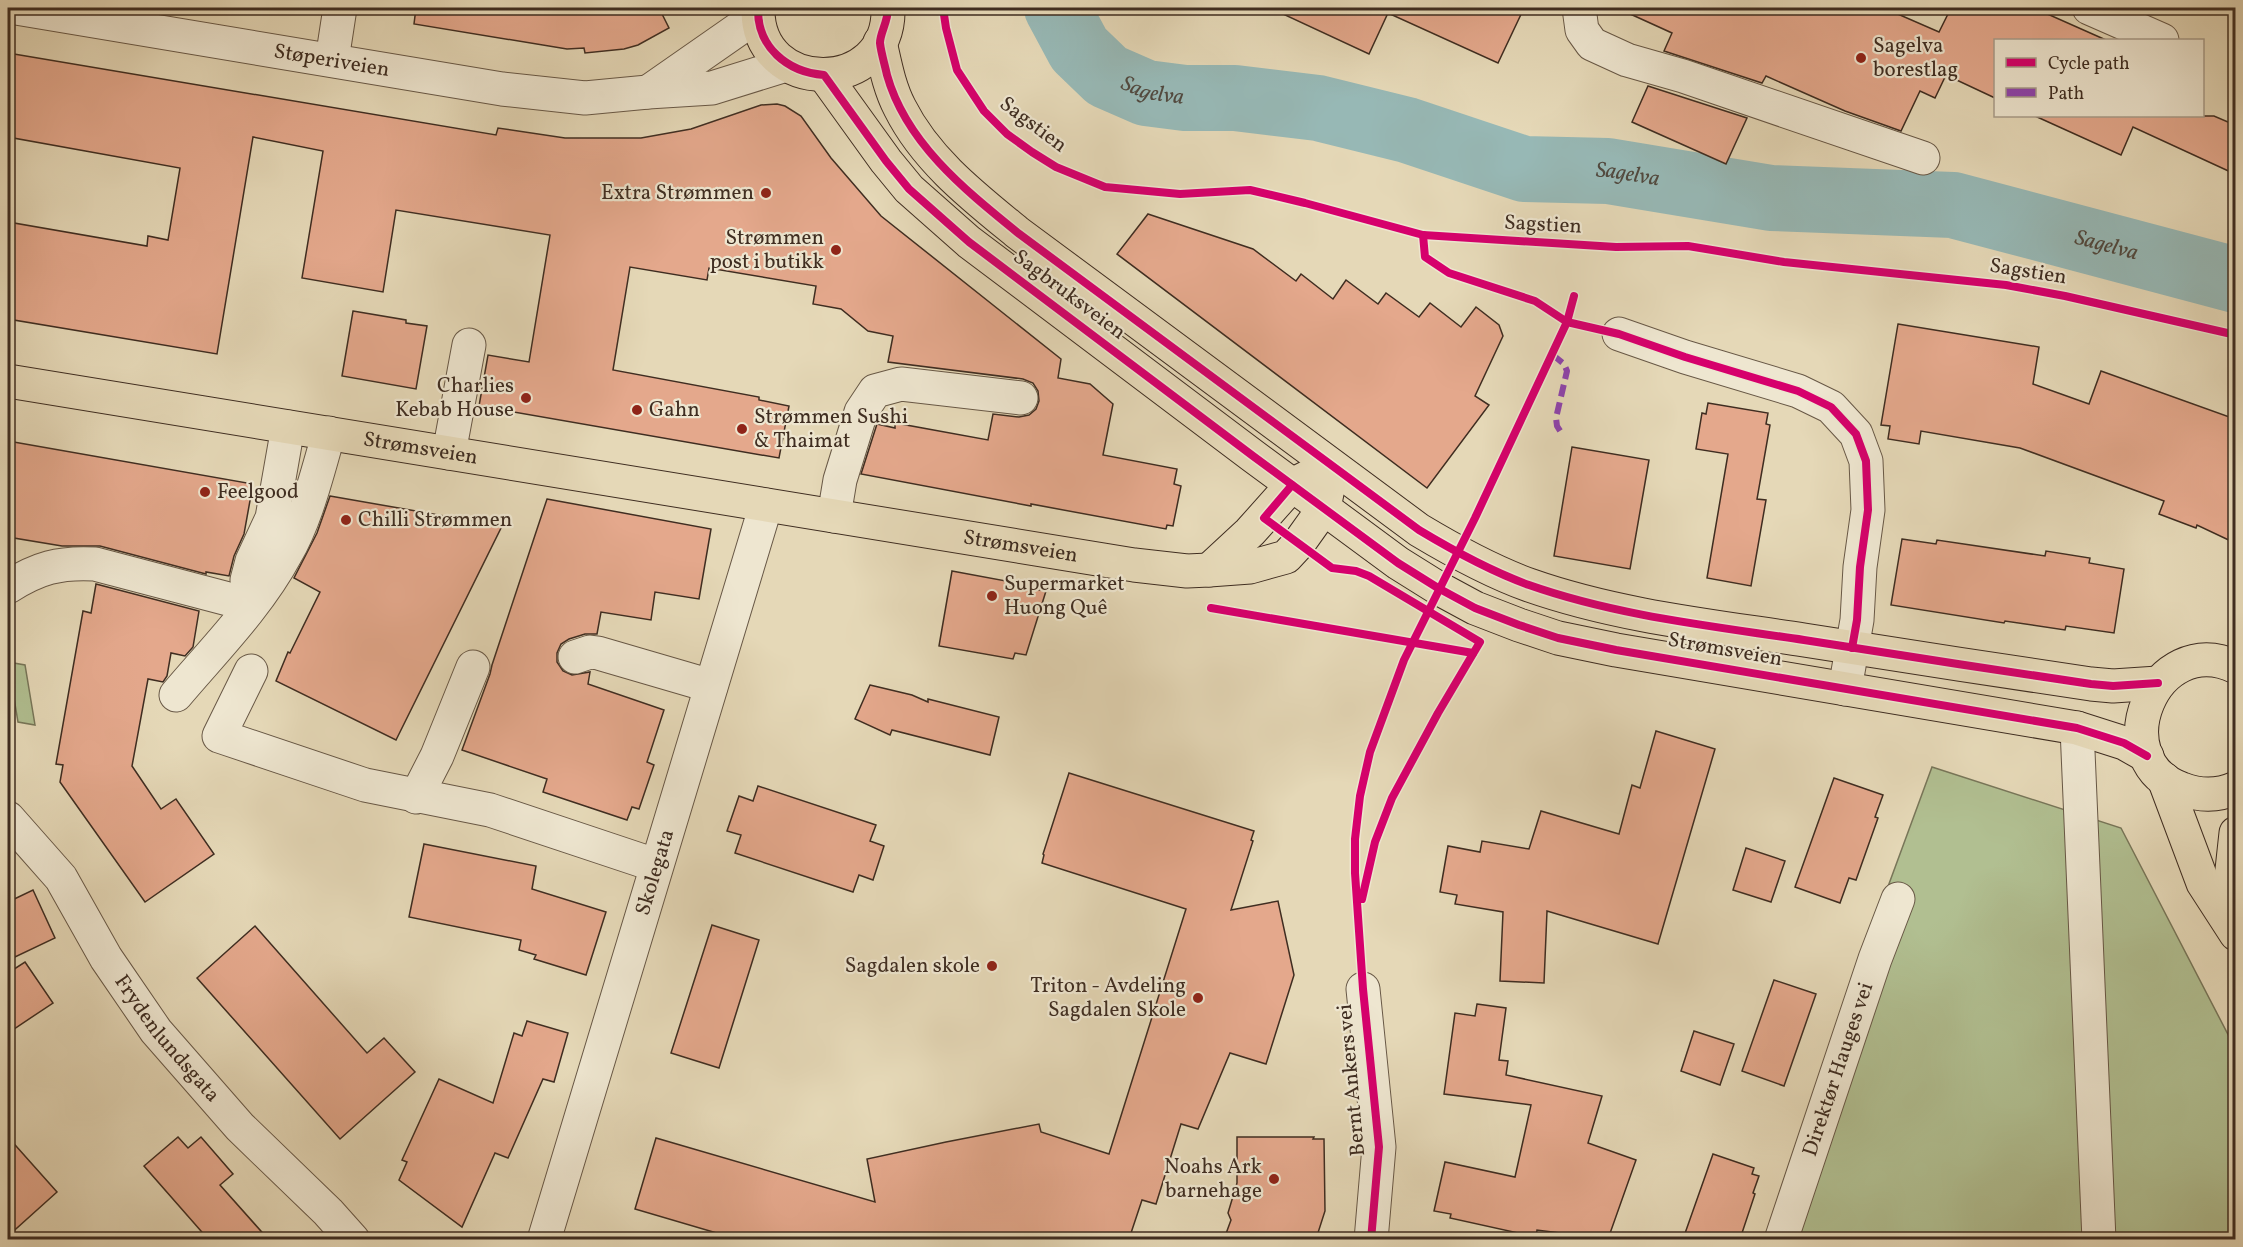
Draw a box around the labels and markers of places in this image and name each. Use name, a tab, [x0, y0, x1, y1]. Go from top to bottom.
place label: Sagelva borestlag	[1873, 32, 1958, 85]
marker: Sagelva borestlag	[1854, 51, 1868, 65]
place label: Extra Strømmen	[601, 179, 754, 208]
marker: Extra Strømmen	[759, 186, 773, 200]
place label: Strømmen post i butikk	[710, 224, 825, 277]
marker: Strømmen post i butikk	[829, 243, 843, 257]
place label: Charlies Kebab House	[395, 372, 514, 425]
marker: Charlies Kebab House	[519, 391, 533, 405]
place label: Gahn	[649, 396, 700, 425]
marker: Gahn	[630, 403, 644, 417]
place label: Strømmen Sushi & Thaimat	[754, 403, 908, 456]
marker: Strømmen Sushi & Thaimat	[735, 422, 749, 436]
place label: Feelgood	[217, 478, 299, 507]
marker: Feelgood	[198, 485, 212, 499]
place label: Chilli Strømmen	[358, 506, 512, 535]
marker: Chilli Strømmen	[339, 513, 353, 527]
place label: Supermarket Huong Quê	[1004, 570, 1125, 623]
marker: Supermarket Huong Quê	[985, 589, 999, 603]
place label: Sagdalen skole	[845, 952, 980, 981]
marker: Sagdalen skole	[985, 959, 999, 973]
place label: Triton - Avdeling Sagdalen Skole	[1030, 972, 1186, 1025]
marker: Triton - Avdeling Sagdalen Skole	[1191, 991, 1205, 1005]
place label: Noahs Ark barnehage	[1164, 1153, 1263, 1206]
marker: Noahs Ark barnehage	[1267, 1172, 1281, 1186]

